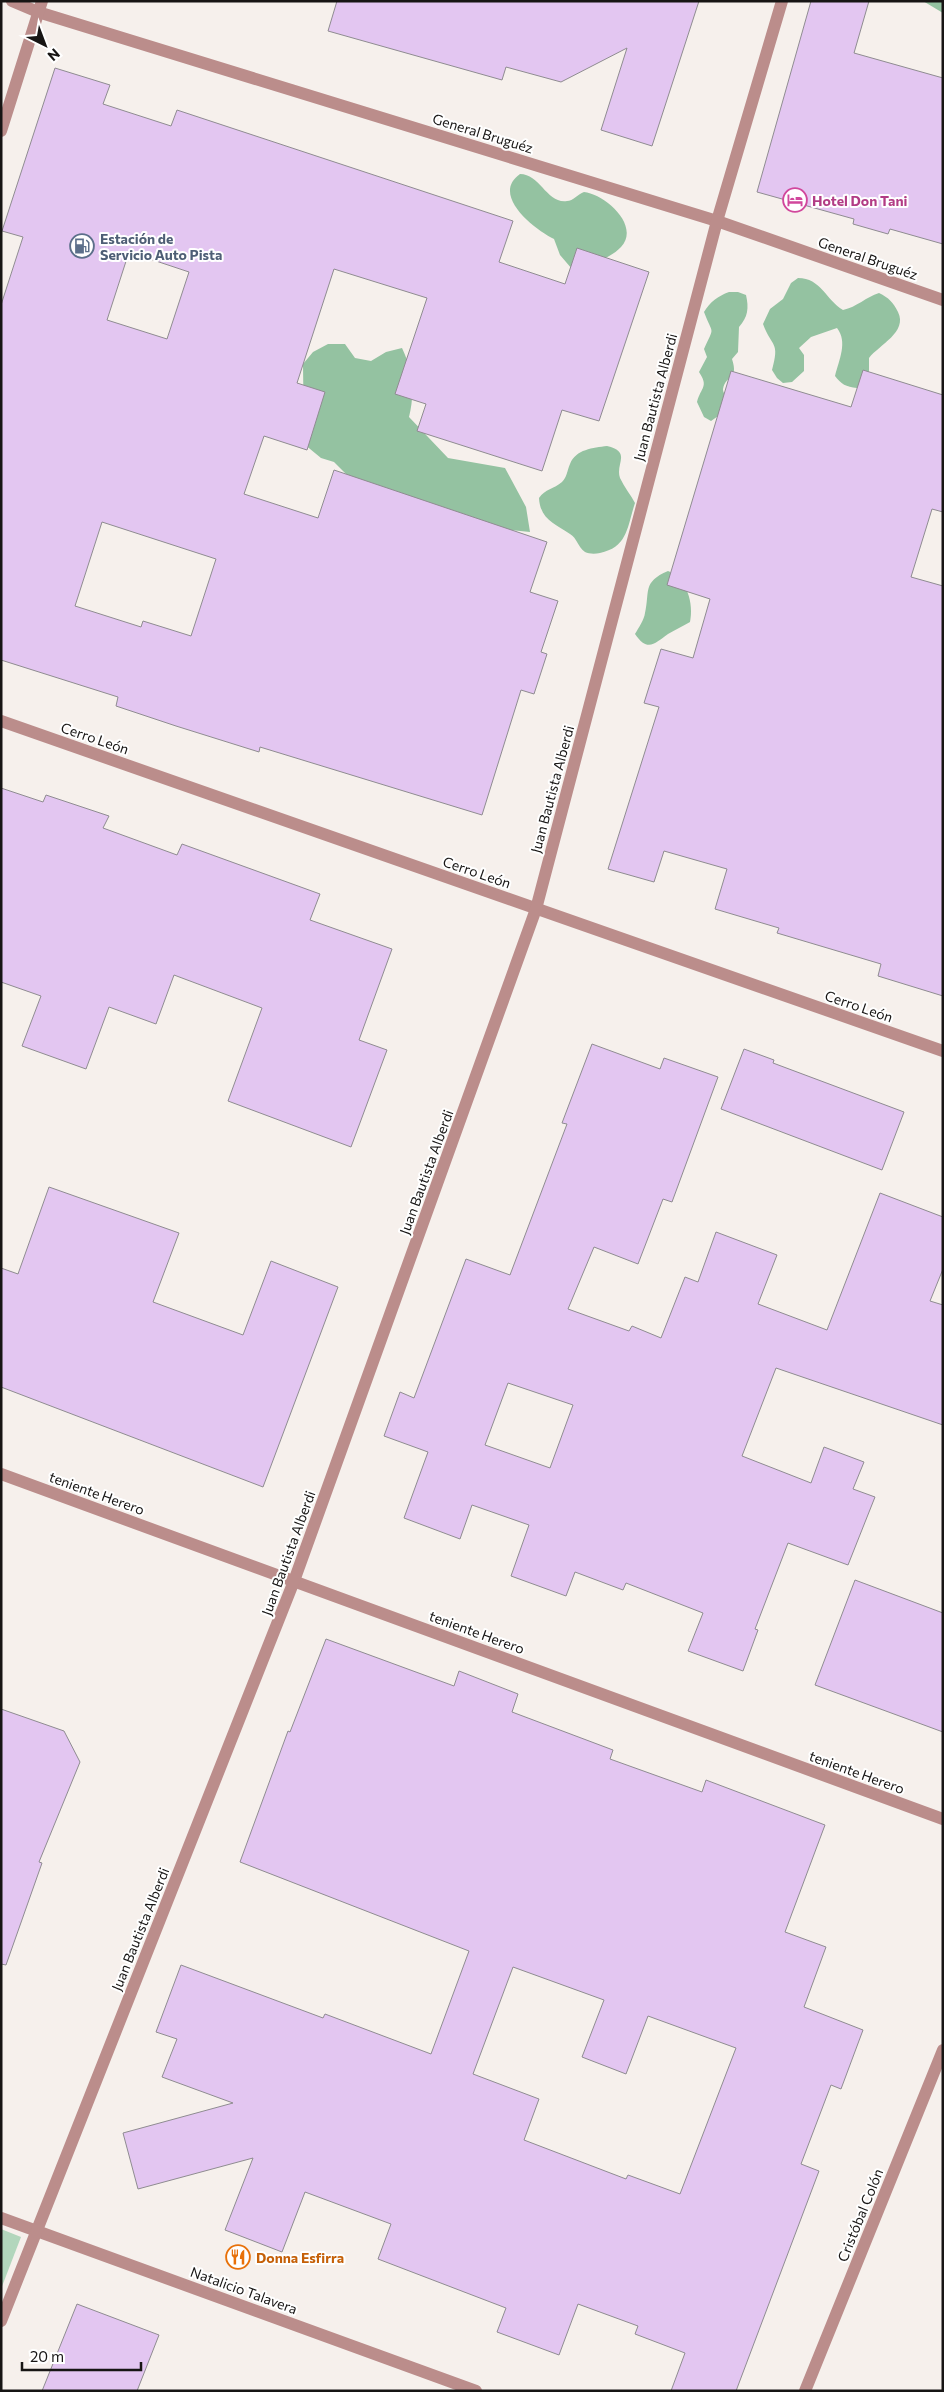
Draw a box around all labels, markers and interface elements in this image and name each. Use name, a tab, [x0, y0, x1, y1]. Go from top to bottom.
north arrow	[20, 20, 70, 70]
text: N	[44, 45, 64, 65]
street label: General Bruguéz	[431, 110, 535, 156]
hotel icon: Hotel Don Tani	[782, 187, 808, 213]
place label: Hotel Don Tani	[812, 192, 907, 209]
place label: Estación de Servicio Auto Pista	[100, 230, 222, 263]
fuel station icon: Estación de Servicio Auto Pista	[69, 233, 95, 259]
street label: General Bruguéz	[816, 233, 920, 283]
street label: Juan Bautista Alberdi	[630, 331, 680, 463]
street label: Cerro León	[59, 718, 131, 758]
street label: Juan Bautista Alberdi	[527, 723, 577, 855]
street label: Cerro León	[441, 852, 513, 892]
street label: Cerro León	[823, 986, 895, 1026]
street label: Juan Bautista Alberdi	[396, 1107, 456, 1237]
street label: teniente Herero	[47, 1468, 147, 1518]
street label: Juan Bautista Alberdi	[258, 1488, 318, 1618]
street label: teniente Herero	[427, 1607, 527, 1657]
street label: teniente Herero	[807, 1747, 907, 1797]
street label: Juan Bautista Alberdi	[108, 1865, 172, 1993]
street label: Cristóbal Colón	[834, 2166, 886, 2264]
restaurant icon: Donna Esfirra	[225, 2244, 251, 2270]
place label: Donna Esfirra	[256, 2249, 344, 2266]
street label: Natalicio Talavera	[188, 2263, 300, 2317]
scale bar	[22, 2340, 141, 2372]
text: 20 m	[30, 2347, 64, 2365]

